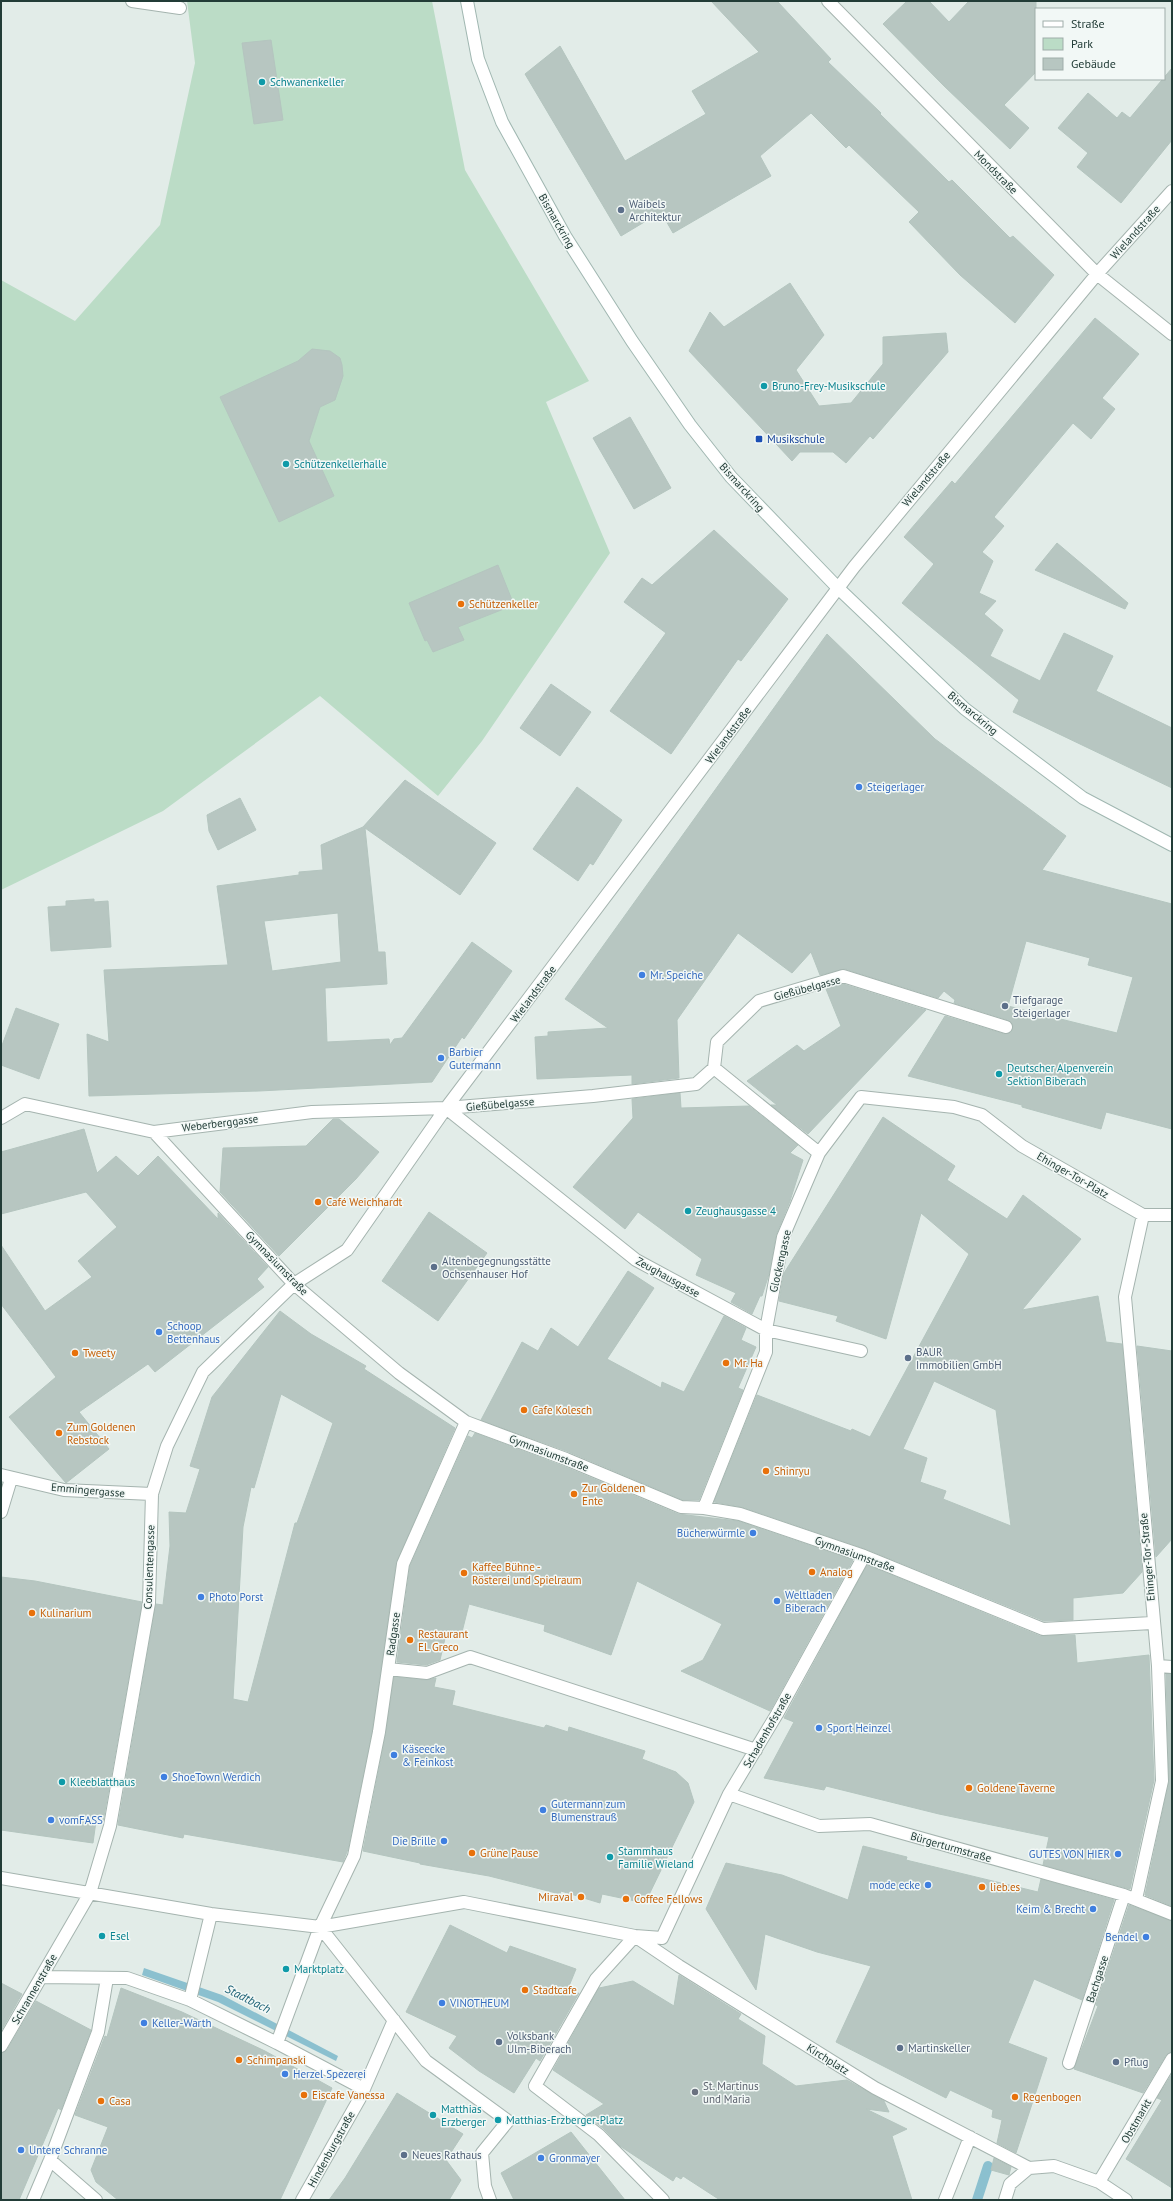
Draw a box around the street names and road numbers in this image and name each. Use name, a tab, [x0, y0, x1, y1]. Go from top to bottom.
street label: Mondstraße	[971, 147, 1021, 197]
street label: Bismarckring	[536, 191, 578, 251]
street label: Wielandstraße	[1107, 202, 1163, 262]
street label: Wielandstraße	[899, 448, 953, 510]
street label: Bismarckring	[716, 460, 768, 514]
street label: Bismarckring	[945, 688, 1001, 738]
street label: Wielandstraße	[702, 703, 754, 766]
street label: Wielandstraße	[507, 962, 559, 1025]
street label: Gießübelgasse	[772, 972, 842, 1004]
street label: Gießübelgasse	[465, 1094, 535, 1114]
street label: Weberberggasse	[181, 1111, 259, 1135]
street label: Ehinger-Tor-Platz	[1034, 1149, 1112, 1201]
street label: Gymnasiumstraße	[243, 1228, 312, 1298]
street label: Glockengasse	[766, 1228, 794, 1294]
street label: Zeughausgasse	[634, 1254, 703, 1301]
street label: Gymnasiumstraße	[507, 1431, 591, 1475]
street label: Emmingergasse	[50, 1480, 126, 1500]
street label: Ehinger-Tor-Straße	[1136, 1512, 1158, 1602]
street label: Consulentengasse	[141, 1524, 157, 1610]
street label: Gymnasiumstraße	[813, 1533, 897, 1575]
street label: Radgasse	[383, 1611, 403, 1657]
street label: Schadenhofstraße	[740, 1689, 794, 1770]
street label: Bürgerturmstraße	[909, 1829, 994, 1865]
street label: Schrannenstraße	[8, 1951, 60, 2027]
street label: Bachgasse	[1083, 1953, 1111, 2005]
street label: Kirchplatz	[804, 2040, 852, 2078]
street label: Obstmarkt	[1118, 2096, 1154, 2146]
street label: Hindenburgstraße	[304, 2108, 358, 2190]

